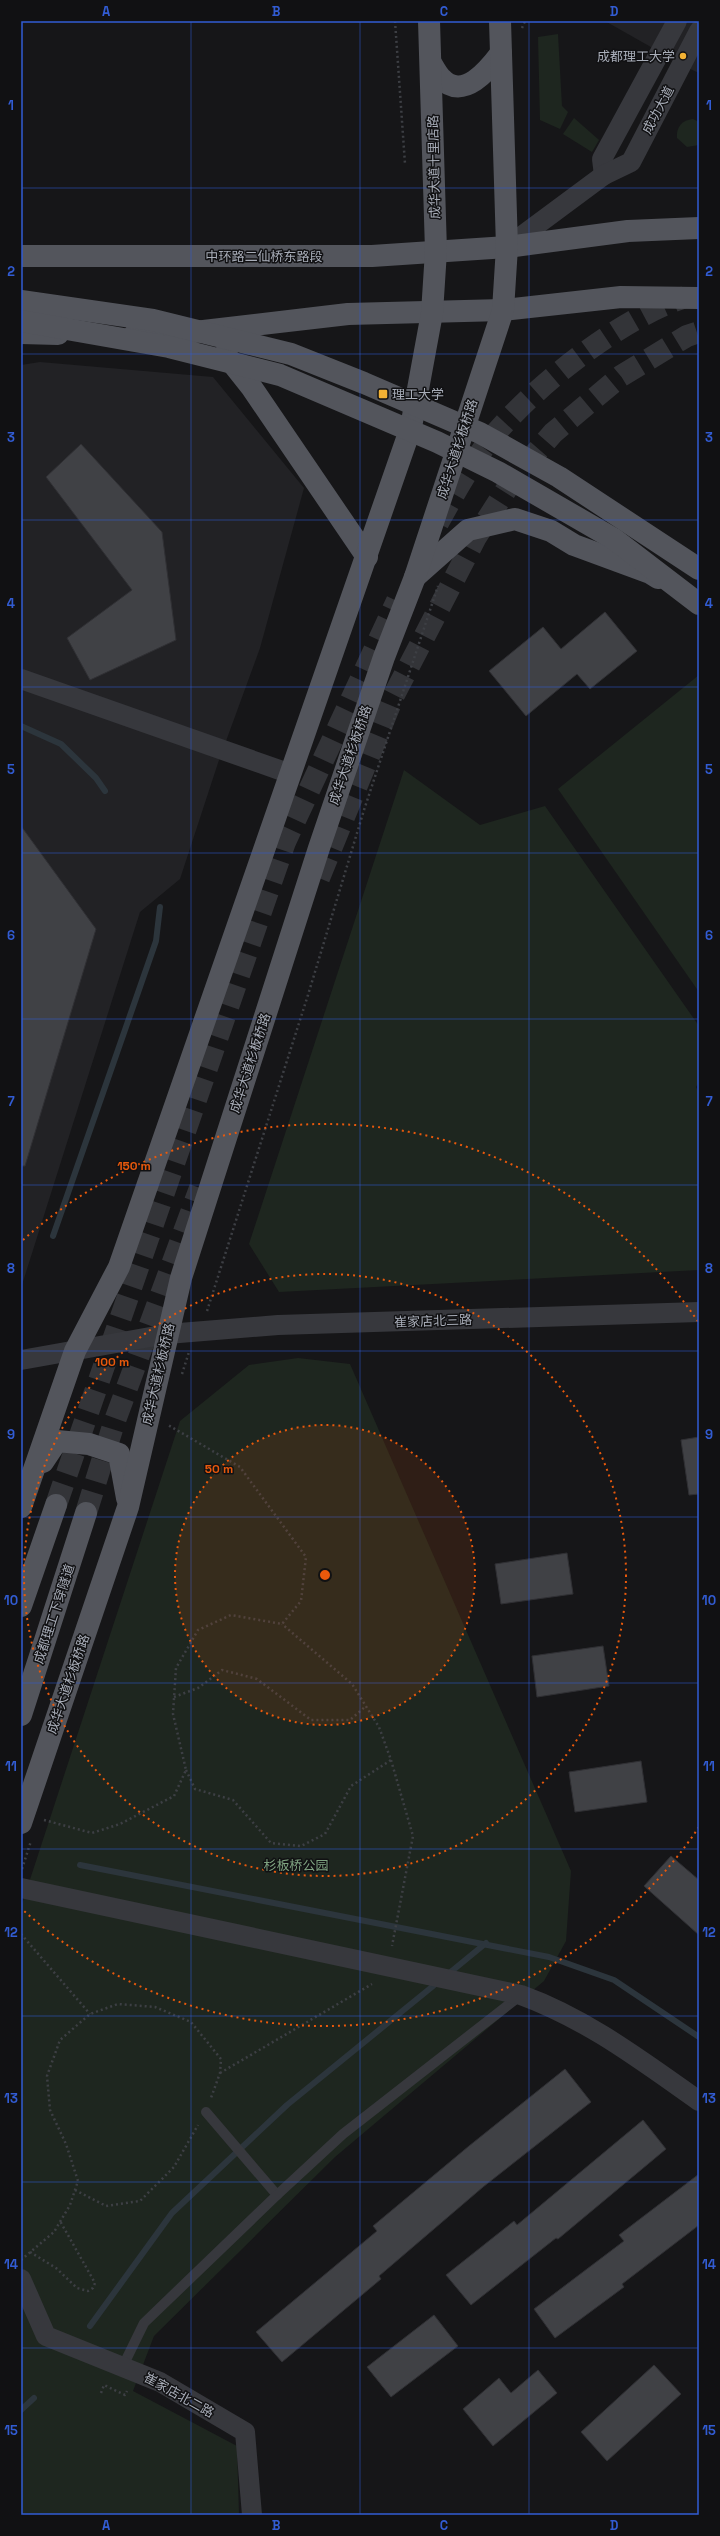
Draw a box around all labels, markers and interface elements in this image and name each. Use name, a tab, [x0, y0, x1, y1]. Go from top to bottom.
text: A	[102, 3, 111, 20]
text: B	[272, 3, 281, 20]
text: C	[440, 3, 448, 20]
text: D	[610, 3, 619, 20]
place label: 成都理工大学	[597, 48, 675, 65]
marker: 成都理工大学	[678, 51, 688, 61]
street label: 成功大道	[638, 83, 678, 137]
text: 1	[8, 97, 14, 114]
text: 1	[706, 97, 712, 114]
street label: 成华大道十里店路	[425, 115, 443, 219]
street label: 中环路二仙桥东路段	[205, 248, 323, 265]
text: 2	[7, 263, 15, 280]
text: 2	[705, 263, 713, 280]
place label: 理工大学	[392, 386, 444, 403]
marker: 理工大学	[377, 388, 389, 400]
street label: 成华大道杉板桥路	[433, 397, 481, 501]
text: 3	[7, 429, 15, 446]
text: 3	[705, 429, 713, 446]
text: 4	[7, 595, 15, 612]
text: 4	[705, 595, 713, 612]
street label: 成华大道杉板桥路	[325, 703, 375, 807]
text: 5	[7, 761, 15, 778]
text: 5	[705, 761, 713, 778]
text: 6	[7, 927, 15, 944]
text: 6	[705, 927, 713, 944]
street label: 成华大道杉板桥路	[226, 1011, 274, 1115]
text: 7	[7, 1093, 15, 1110]
text: 7	[705, 1093, 713, 1110]
text: 150 m	[117, 1158, 151, 1174]
text: 8	[7, 1260, 15, 1277]
text: 8	[705, 1260, 713, 1277]
street label: 崔家店北三路	[394, 1311, 472, 1331]
street label: 成华大道杉板桥路	[138, 1321, 178, 1427]
text: 100 m	[95, 1354, 129, 1370]
text: 9	[7, 1426, 15, 1443]
text: 9	[705, 1426, 713, 1443]
text: 50 m	[205, 1461, 233, 1477]
street label: 成都理工下穿隧道	[30, 1562, 78, 1666]
centre of rings	[318, 1568, 332, 1582]
text: 10	[4, 1592, 18, 1609]
text: 10	[702, 1592, 716, 1609]
street label: 成华大道杉板桥路	[43, 1632, 93, 1736]
text: 11	[5, 1758, 17, 1775]
text: 11	[703, 1758, 715, 1775]
park label: 杉板桥公园	[263, 1857, 329, 1874]
text: 12	[4, 1924, 18, 1941]
text: 12	[702, 1924, 716, 1941]
text: 13	[4, 2090, 18, 2107]
text: 13	[702, 2090, 716, 2107]
text: 14	[4, 2256, 18, 2273]
text: 14	[702, 2256, 716, 2273]
street label: 崔家店北二路	[141, 2369, 217, 2421]
text: 15	[4, 2422, 18, 2439]
text: 15	[702, 2422, 716, 2439]
text: A	[102, 2517, 111, 2534]
text: B	[272, 2517, 281, 2534]
text: C	[440, 2517, 448, 2534]
text: D	[610, 2517, 619, 2534]

